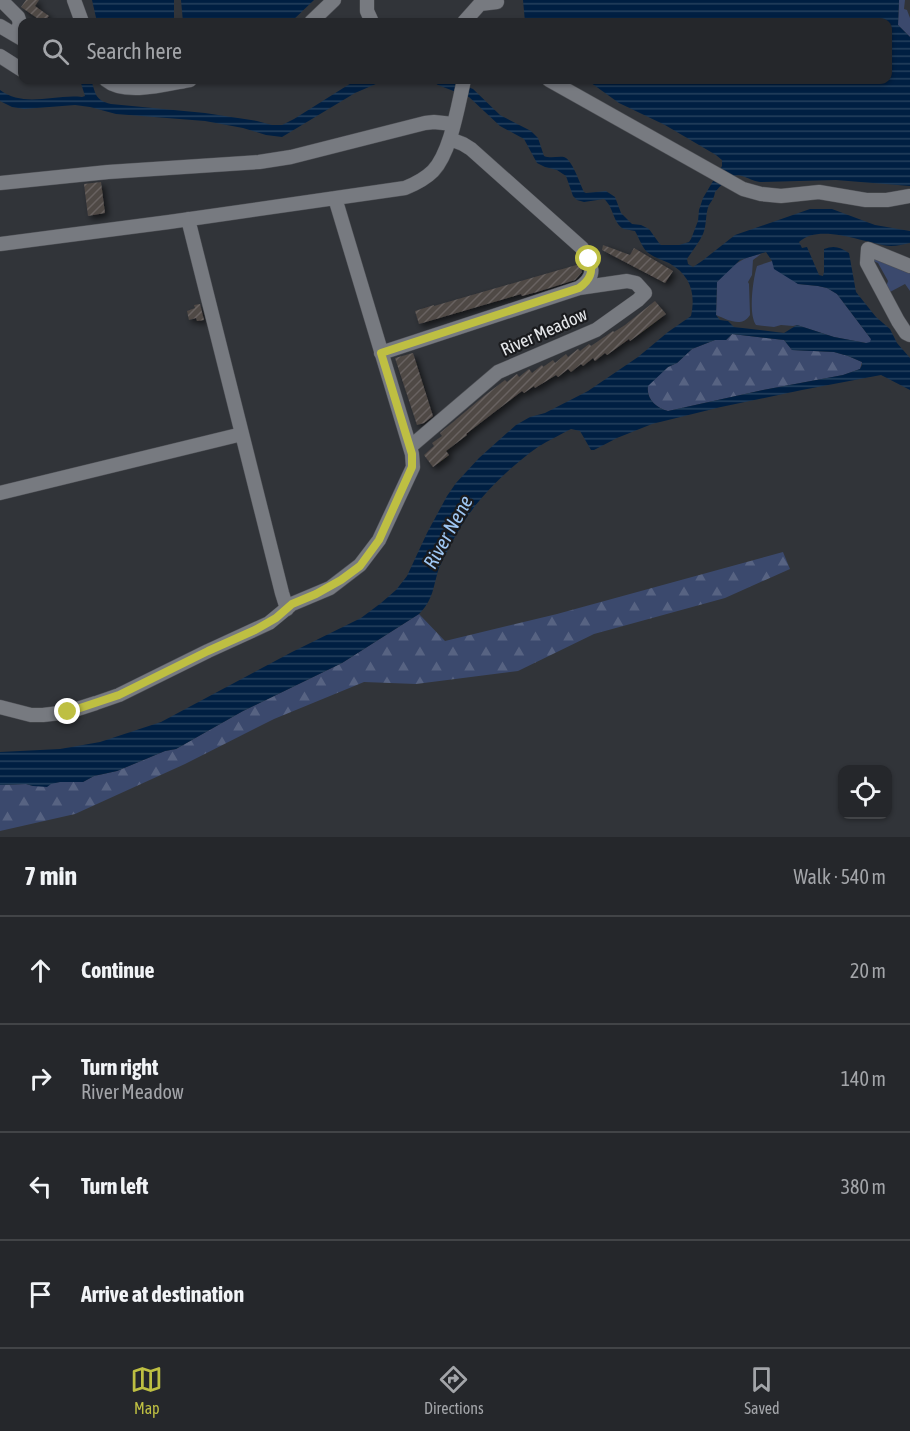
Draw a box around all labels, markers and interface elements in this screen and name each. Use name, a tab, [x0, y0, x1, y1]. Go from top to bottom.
search box	[18, 18, 892, 84]
icon: search	[39, 35, 72, 68]
text: Search here	[87, 38, 182, 64]
route start	[575, 245, 601, 271]
street label: River Meadow	[497, 303, 591, 360]
water label: River Nene	[418, 491, 477, 572]
route end	[54, 698, 80, 724]
map controls	[838, 765, 892, 819]
button: locate	[838, 765, 892, 819]
text: 7 min	[24, 861, 77, 891]
text: Walk · 540 m	[794, 865, 886, 888]
icon: ahead	[24, 954, 57, 987]
text: Continue	[81, 957, 155, 983]
text: 20 m	[850, 959, 886, 982]
text: Turn right	[81, 1054, 158, 1080]
icon: right	[24, 1062, 57, 1095]
text: 140 m	[841, 1067, 886, 1090]
text: River Meadow	[81, 1080, 184, 1103]
icon: left	[24, 1170, 57, 1203]
text: Turn left	[81, 1173, 148, 1199]
text: 380 m	[841, 1175, 886, 1198]
icon: arrive	[24, 1278, 57, 1311]
text: Arrive at destination	[81, 1281, 244, 1307]
tab: Map	[130, 1363, 163, 1417]
tab: Directions	[424, 1363, 484, 1417]
tab: Saved	[744, 1363, 780, 1417]

